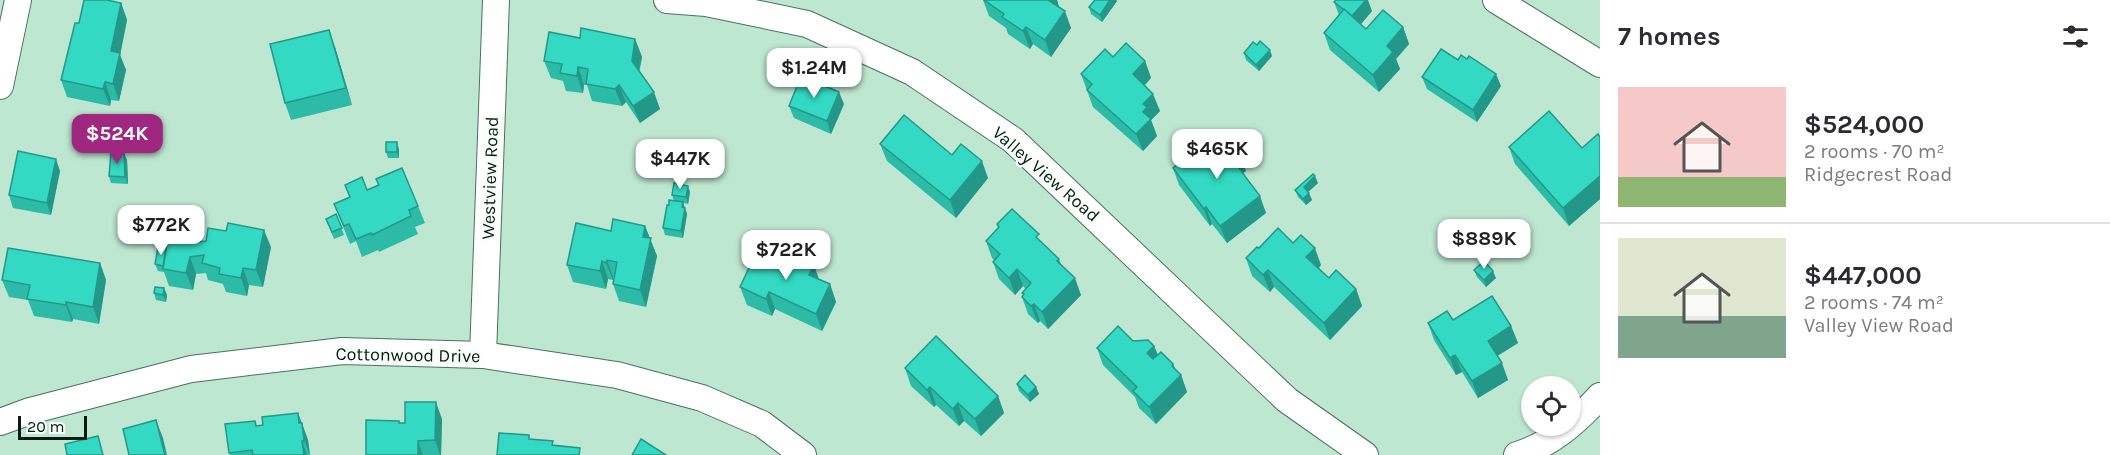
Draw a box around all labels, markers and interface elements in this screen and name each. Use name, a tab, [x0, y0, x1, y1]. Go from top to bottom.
icon: filters	[2059, 20, 2092, 53]
text: 7 homes	[1618, 21, 1721, 52]
pin: $1.24M	[765, 48, 863, 99]
text: $1.24M	[781, 56, 847, 79]
text: $524,000	[1804, 109, 1924, 140]
icon: home	[1666, 111, 1738, 183]
pin: $524K	[75, 114, 159, 165]
street label: Westview Road	[477, 116, 503, 240]
street label: Valley View Road	[988, 121, 1104, 227]
text: $524K	[86, 122, 148, 145]
pin: $465K	[1175, 129, 1259, 180]
text: $465K	[1186, 137, 1248, 160]
pin: $447K	[638, 139, 722, 190]
text: 2 rooms · 70 m²	[1804, 140, 1944, 163]
text: $447K	[650, 147, 710, 170]
text: Ridgecrest Road	[1804, 163, 1952, 186]
pin: $772K	[119, 205, 203, 256]
text: $772K	[132, 213, 190, 236]
pin: $889K	[1442, 219, 1526, 270]
text: $889K	[1452, 227, 1516, 250]
pin: $722K	[744, 230, 828, 281]
text: $722K	[755, 238, 817, 261]
text: $447,000	[1804, 260, 1922, 291]
icon: home	[1666, 262, 1738, 334]
text: 2 rooms · 74 m²	[1804, 291, 1944, 314]
text: Valley View Road	[1804, 314, 1954, 337]
street label: Cottonwood Drive	[335, 343, 481, 367]
map controls	[1521, 376, 1581, 436]
button: locate	[1521, 376, 1581, 436]
scale bar	[18, 413, 87, 440]
text: 20 m	[27, 417, 65, 436]

